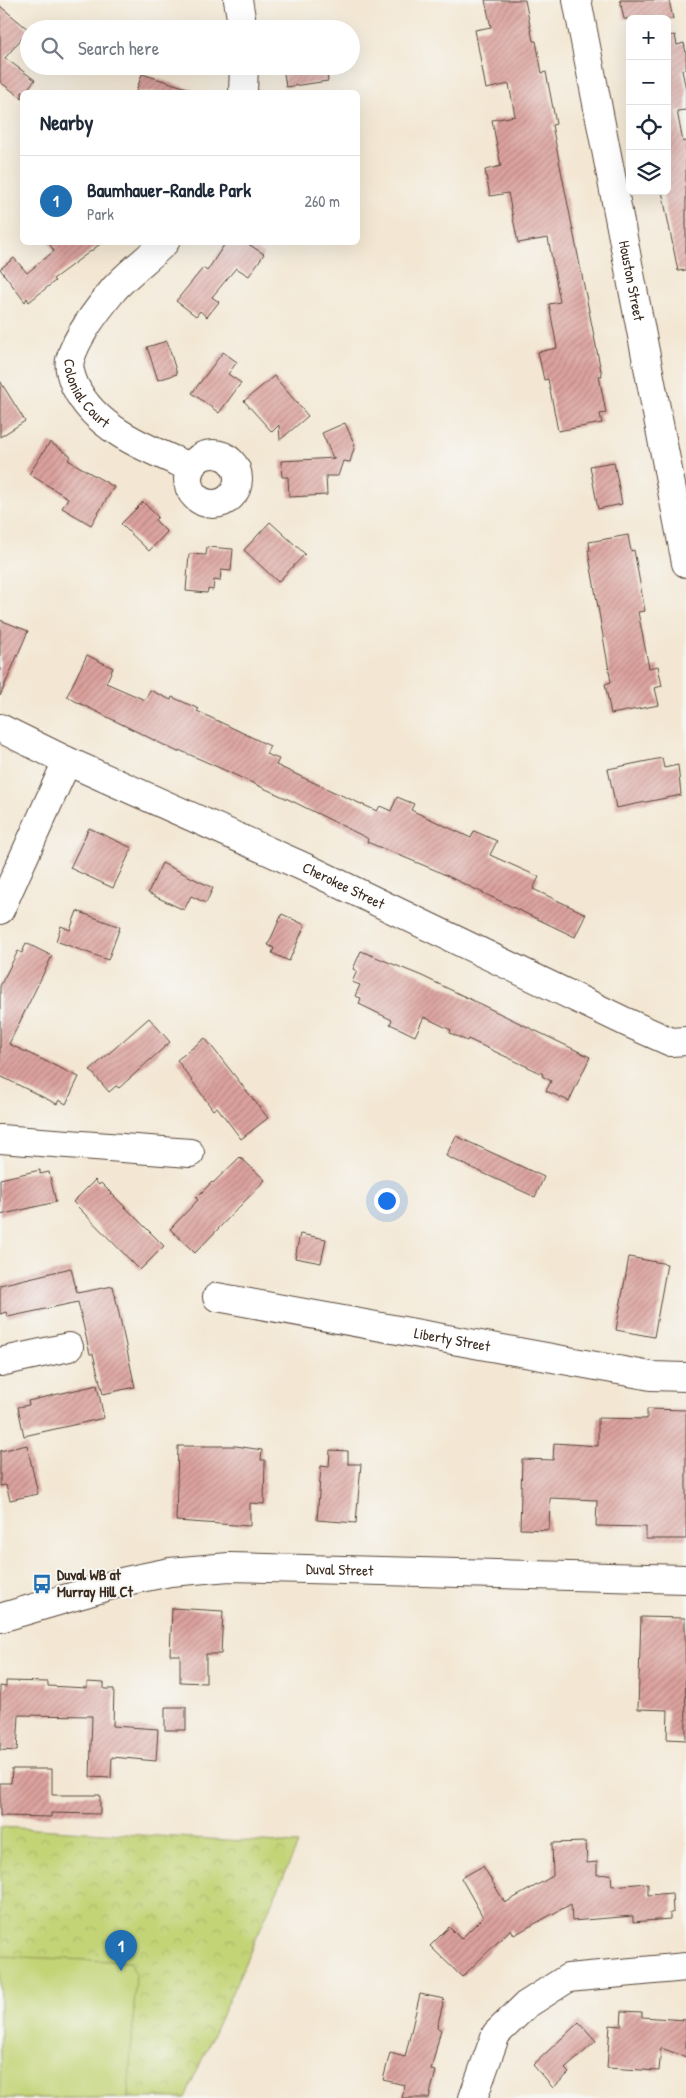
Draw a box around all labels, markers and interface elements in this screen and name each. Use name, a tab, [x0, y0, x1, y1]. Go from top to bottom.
map controls	[626, 15, 671, 195]
button: +	[626, 15, 671, 60]
search box	[20, 20, 360, 75]
icon: search	[38, 34, 66, 62]
text: Search here	[78, 35, 159, 61]
button: −	[626, 60, 671, 105]
button: locate	[626, 105, 671, 150]
text: Nearby	[40, 108, 93, 137]
button: layers	[626, 150, 671, 195]
text: Baumhauer-Randle Park	[87, 177, 251, 203]
text: 1	[53, 190, 59, 212]
text: 260 m	[304, 190, 340, 212]
text: Park	[87, 203, 114, 225]
street label: Houston Street	[614, 239, 650, 323]
street label: Colonial Court	[59, 358, 115, 433]
street label: Cherokee Street	[299, 857, 389, 914]
your location	[374, 1188, 400, 1214]
street label: Liberty Street	[413, 1322, 493, 1357]
street label: Duval Street	[306, 1558, 374, 1581]
place label: Duval WB at Murray Hill Ct	[57, 1564, 134, 1603]
bus stop icon: Duval WB at Murray Hill Ct	[31, 1573, 53, 1595]
pin: 1	[105, 1930, 137, 1971]

